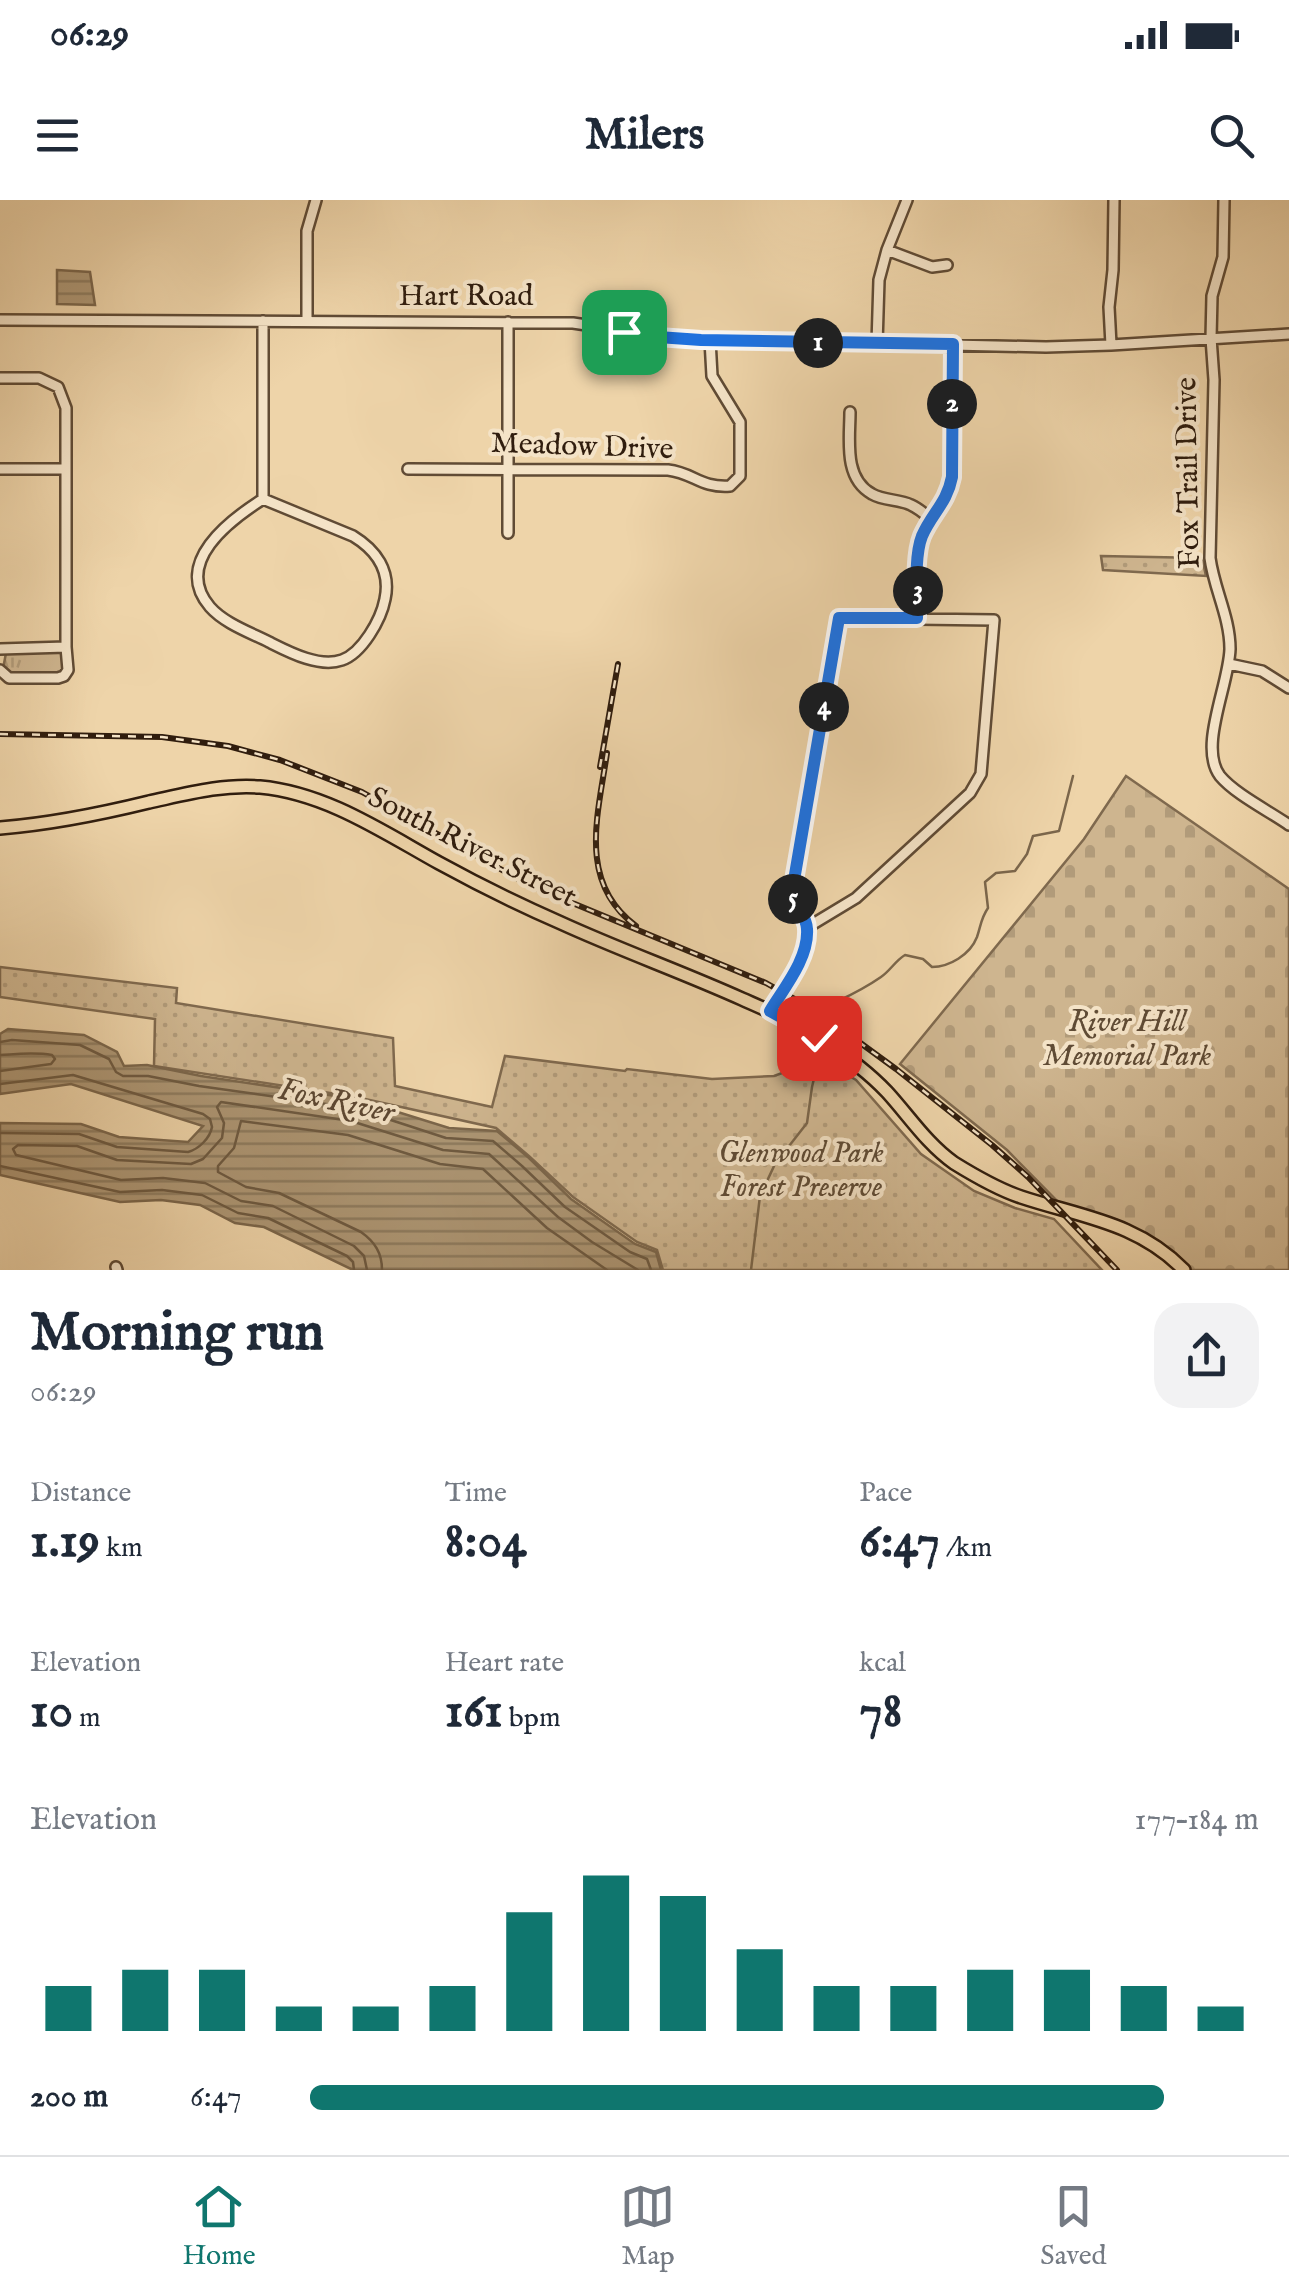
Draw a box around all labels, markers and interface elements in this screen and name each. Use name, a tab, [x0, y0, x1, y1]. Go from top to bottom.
text: 06:29	[50, 11, 129, 59]
text: Milers	[585, 107, 704, 164]
icon: menu	[30, 108, 85, 163]
icon: search	[1204, 108, 1259, 163]
street label: Hart Road	[399, 278, 534, 316]
pin	[582, 290, 667, 375]
icon: arrive	[597, 305, 652, 360]
pin: 1	[793, 318, 843, 368]
text: 1	[813, 325, 823, 360]
street label: Fox Trail Drive	[1168, 377, 1210, 569]
pin: 2	[927, 379, 977, 429]
text: 2	[945, 386, 959, 421]
street label: Meadow Drive	[490, 425, 674, 469]
pin: 3	[893, 566, 943, 616]
text: 3	[913, 573, 923, 608]
pin: 4	[799, 682, 849, 732]
text: 4	[817, 689, 831, 724]
street label: South River Street	[361, 779, 583, 917]
pin: 5	[768, 874, 818, 924]
text: 5	[788, 881, 798, 916]
pin	[777, 996, 862, 1081]
park label: River Hill Memorial Park	[1043, 1004, 1211, 1076]
icon: check	[792, 1011, 847, 1066]
water label: Fox River	[274, 1070, 400, 1135]
park label: Glenwood Park Forest Preserve	[718, 1135, 884, 1207]
text: Morning run	[30, 1299, 324, 1369]
button: share	[1154, 1303, 1259, 1408]
text: 06:29	[30, 1372, 97, 1413]
text: Distance	[30, 1476, 131, 1511]
text: Time	[445, 1476, 507, 1511]
text: Pace	[859, 1476, 912, 1511]
text: 1.19	[30, 1511, 100, 1574]
text: 8:04	[445, 1511, 527, 1574]
text: 6:47	[859, 1511, 940, 1574]
text: km	[100, 1531, 143, 1566]
text: /km	[940, 1531, 992, 1566]
text: Elevation	[30, 1646, 141, 1681]
text: Heart rate	[445, 1646, 564, 1681]
text: kcal	[859, 1646, 906, 1681]
text: 10	[30, 1681, 73, 1744]
text: 161	[445, 1681, 503, 1744]
text: 78	[859, 1681, 902, 1744]
text: m	[73, 1701, 101, 1736]
text: bpm	[503, 1701, 561, 1736]
text: Elevation	[30, 1800, 157, 1841]
text: 177–184 m	[1135, 1800, 1259, 1841]
text: 200 m	[30, 2077, 108, 2118]
text: 6:47	[190, 2077, 242, 2118]
tab: Home	[182, 2179, 256, 2274]
tab: Map	[620, 2179, 675, 2274]
tab: Saved	[1040, 2179, 1107, 2274]

